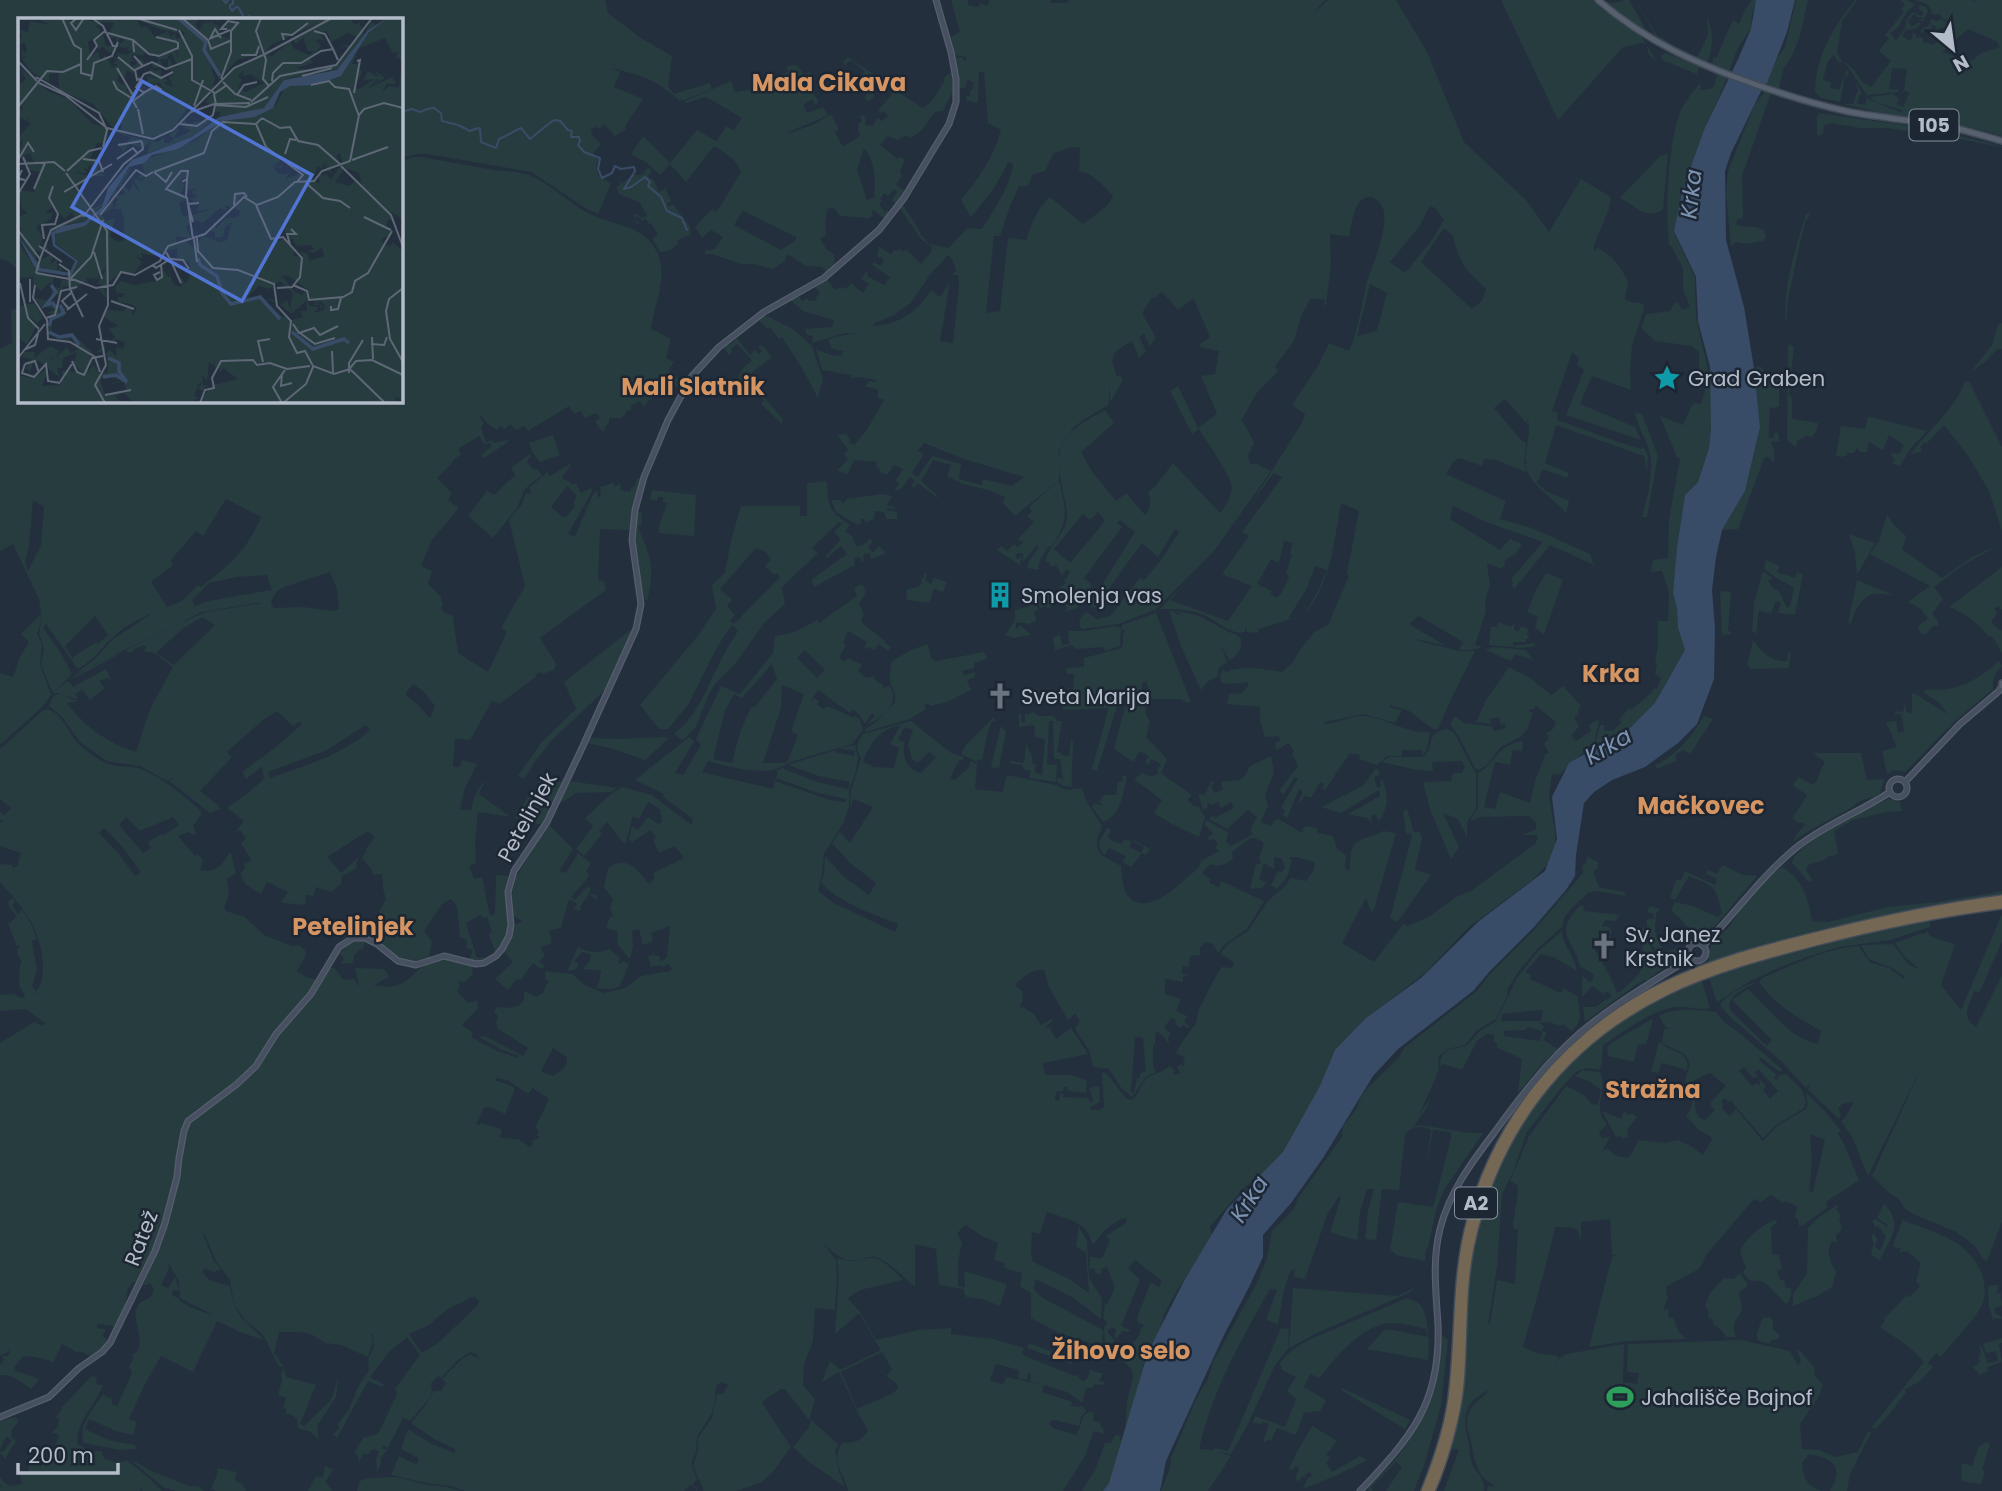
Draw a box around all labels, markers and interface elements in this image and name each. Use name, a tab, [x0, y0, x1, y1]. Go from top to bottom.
north arrow	[1918, 14, 1988, 84]
inset map	[18, 18, 402, 402]
text: N	[1948, 48, 1974, 79]
district label: Mala Cikava	[752, 66, 906, 99]
road number: 105	[1910, 110, 1958, 140]
water label: Krka	[1672, 168, 1710, 220]
place icon: Grad Graben	[1652, 363, 1682, 393]
place label: Grad Graben	[1688, 364, 1825, 393]
district label: Mali Slatnik	[621, 370, 765, 403]
building icon: Smolenja vas	[985, 580, 1015, 610]
place label: Smolenja vas	[1021, 581, 1162, 610]
district label: Krka	[1582, 657, 1640, 690]
church icon: Sveta Marija	[985, 681, 1015, 711]
place label: Sveta Marija	[1021, 682, 1150, 711]
water label: Krka	[1578, 720, 1638, 772]
street label: Petelinjek	[490, 767, 564, 867]
district label: Mačkovec	[1637, 789, 1765, 822]
district label: Petelinjek	[292, 910, 414, 943]
place label: Sv. Janez Krstnik	[1625, 920, 1720, 973]
church icon: Sv. Janez Krstnik	[1589, 931, 1619, 961]
district label: Stražna	[1605, 1073, 1701, 1106]
water label: Krka	[1222, 1169, 1276, 1229]
road number: A2	[1455, 1188, 1497, 1218]
street label: Ratež	[117, 1206, 165, 1270]
district label: Žihovo selo	[1052, 1334, 1190, 1367]
sports icon: Jahališče Bajnof	[1605, 1382, 1635, 1412]
place label: Jahališče Bajnof	[1641, 1383, 1813, 1412]
scale bar	[18, 1432, 117, 1476]
text: 200 m	[28, 1441, 94, 1470]

